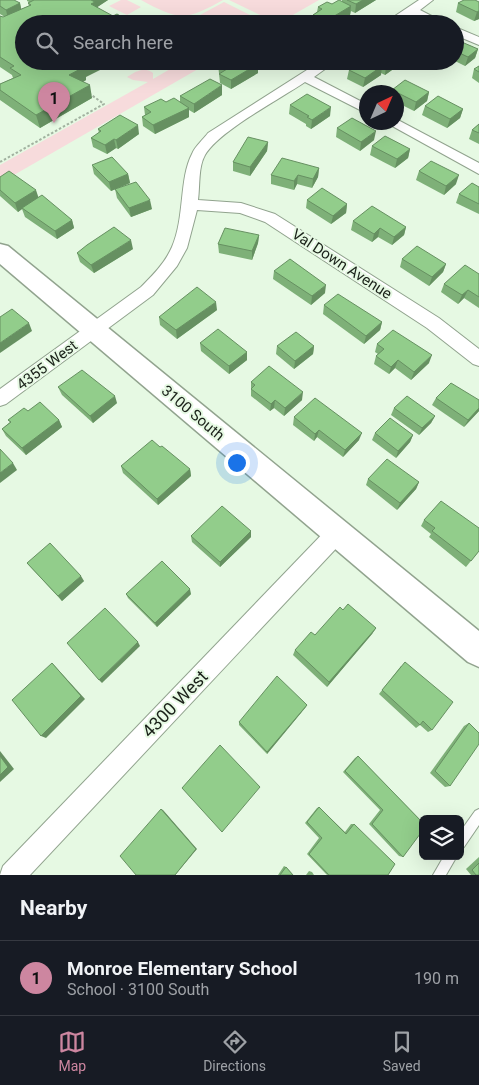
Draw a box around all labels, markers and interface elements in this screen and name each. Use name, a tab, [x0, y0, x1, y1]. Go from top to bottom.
search box	[15, 15, 464, 70]
icon: search	[33, 29, 61, 57]
text: Search here	[73, 31, 173, 54]
pin: 1	[38, 82, 70, 123]
north arrow	[359, 85, 404, 130]
street label: Val Down Avenue	[289, 225, 395, 303]
street label: 4355 West	[13, 336, 81, 394]
street label: 3100 South	[158, 382, 228, 444]
your location	[224, 450, 250, 476]
street label: 4300 West	[137, 666, 212, 742]
map controls	[419, 815, 464, 860]
button: layers	[419, 815, 464, 860]
text: Nearby	[20, 896, 87, 920]
text: Monroe Elementary School	[67, 957, 297, 980]
text: 1	[31, 969, 41, 988]
text: 190 m	[414, 969, 459, 988]
text: School · 3100 South	[67, 980, 209, 999]
tab: Map	[58, 1028, 86, 1074]
tab: Directions	[203, 1028, 266, 1074]
tab: Saved	[383, 1028, 421, 1074]

